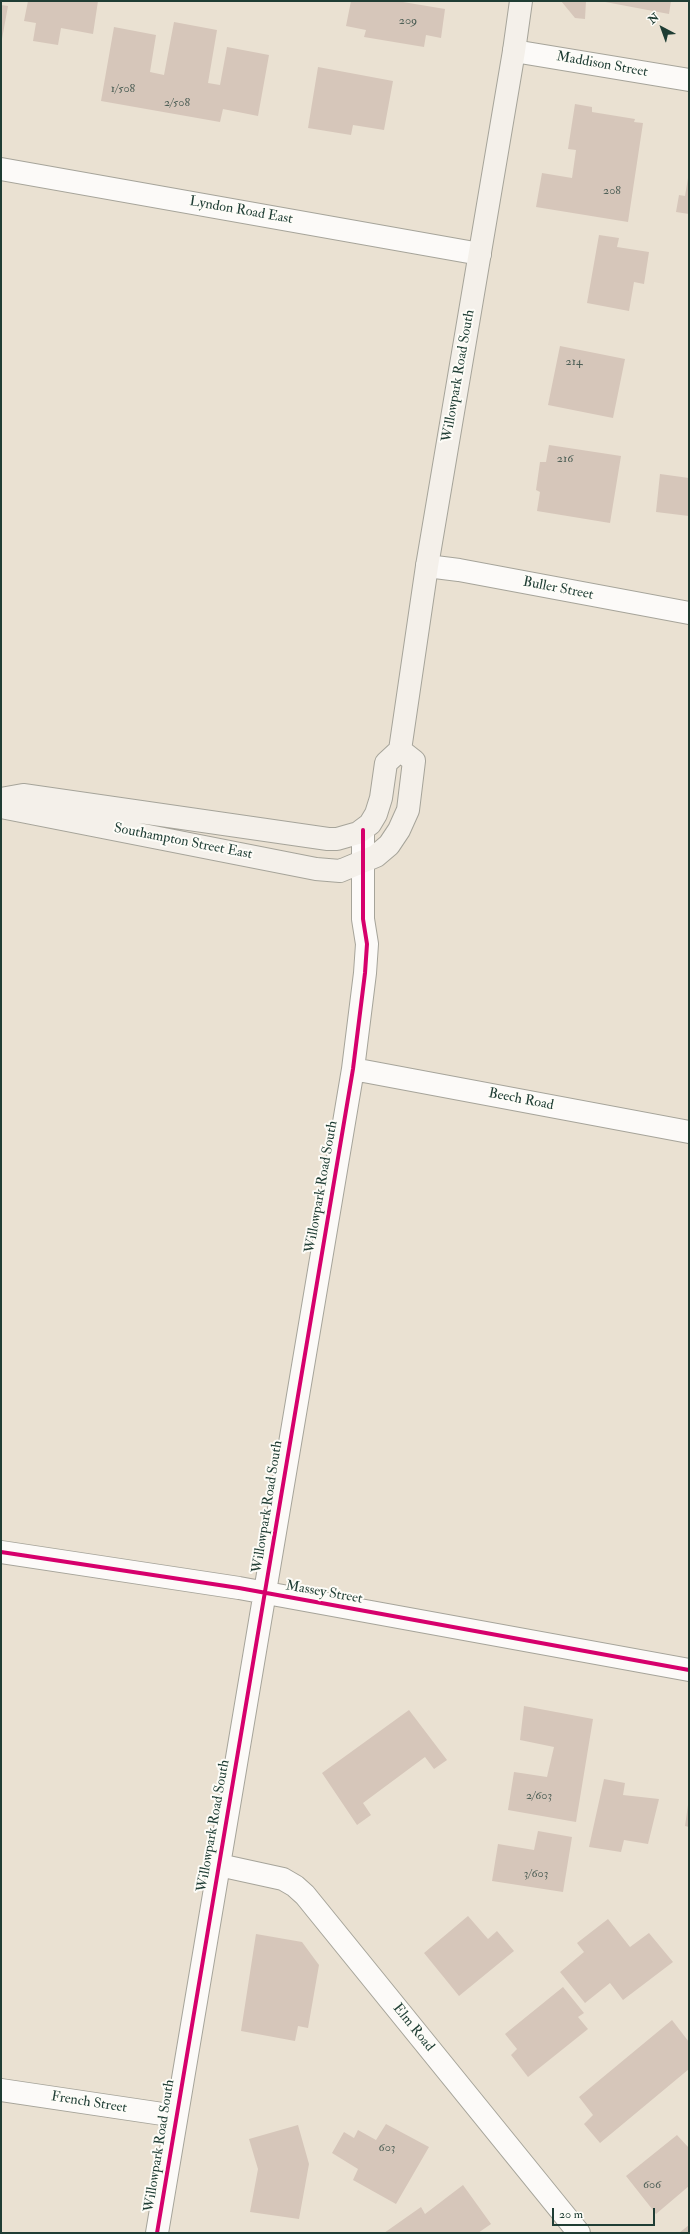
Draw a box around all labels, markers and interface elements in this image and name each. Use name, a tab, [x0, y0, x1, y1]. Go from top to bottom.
north arrow	[642, 8, 682, 48]
text: N	[646, 10, 662, 27]
house number: 209	[399, 14, 417, 28]
street label: Maddison Street	[555, 49, 649, 81]
house number: 1/508	[111, 82, 135, 96]
house number: 2/508	[164, 96, 190, 110]
house number: 208	[603, 184, 621, 198]
street label: Lyndon Road East	[188, 194, 294, 228]
street label: Willowpark Road South	[439, 309, 479, 443]
house number: 214	[566, 355, 582, 369]
house number: 216	[557, 452, 573, 466]
street label: Buller Street	[521, 574, 595, 604]
street label: Southampton Street East	[112, 820, 254, 864]
street label: Beech Road	[487, 1085, 555, 1115]
street label: Willowpark Road South	[302, 1120, 342, 1254]
street label: Willowpark Road South	[249, 1440, 287, 1574]
street label: Massey Street	[284, 1578, 364, 1608]
street label: Willowpark Road South	[194, 1759, 234, 1893]
house number: 2/603	[526, 1789, 552, 1803]
house number: 3/603	[524, 1867, 548, 1881]
street label: Elm Road	[389, 2001, 437, 2055]
street label: Willowpark Road South	[141, 2079, 179, 2213]
street label: French Street	[50, 2089, 128, 2117]
house number: 603	[379, 2141, 395, 2155]
house number: 606	[643, 2178, 661, 2192]
scale bar	[554, 2200, 657, 2226]
text: 20 m	[559, 2207, 583, 2222]

